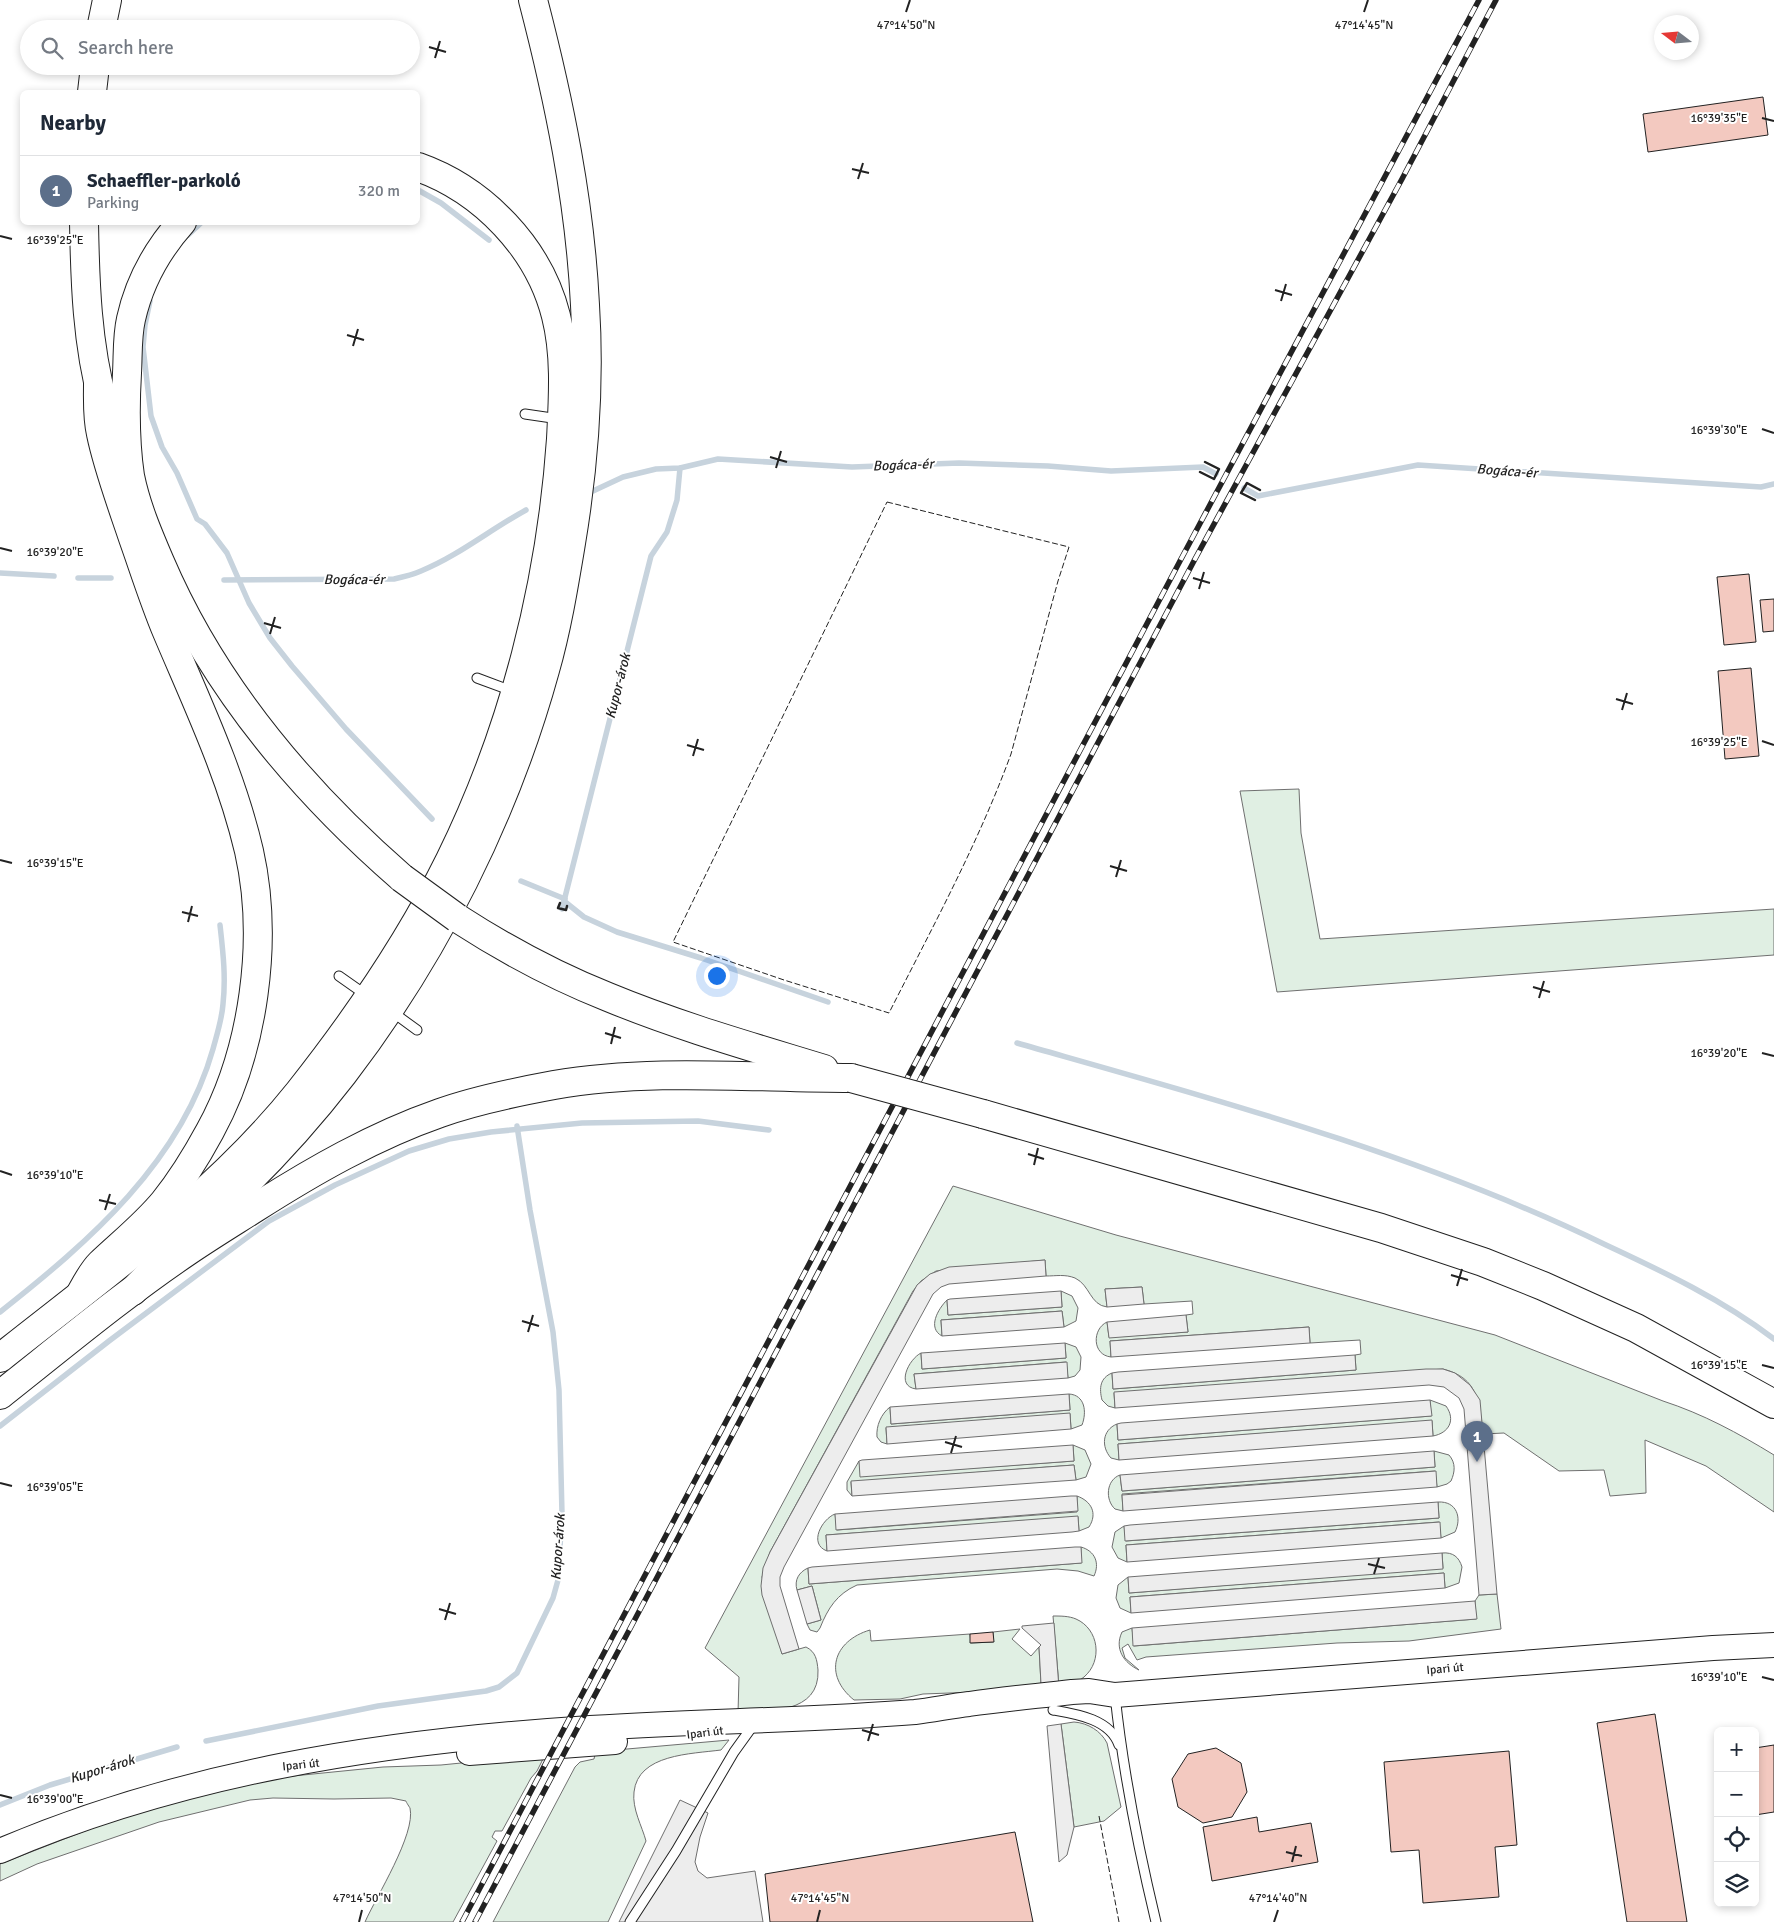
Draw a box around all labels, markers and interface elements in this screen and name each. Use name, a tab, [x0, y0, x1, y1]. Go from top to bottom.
north arrow	[1654, 15, 1699, 60]
text: 47°14'50"N	[877, 18, 935, 33]
text: 47°14'45"N	[1335, 18, 1393, 33]
search box	[20, 20, 420, 75]
icon: search	[38, 34, 66, 62]
text: Search here	[78, 36, 174, 60]
text: Nearby	[40, 110, 106, 136]
text: 16°39'35"E	[1690, 111, 1748, 126]
text: Schaeffler-parkoló	[87, 169, 241, 193]
text: 1	[52, 181, 60, 201]
text: 320 m	[358, 181, 400, 201]
text: Parking	[87, 193, 139, 213]
text: 16°39'25"E	[26, 233, 84, 248]
text: 16°39'30"E	[1690, 423, 1748, 438]
water label: Bogáca-ér	[872, 455, 936, 475]
water label: Bogáca-ér	[1476, 460, 1540, 482]
text: 16°39'20"E	[26, 545, 84, 560]
water label: Bogáca-ér	[324, 571, 386, 588]
water label: Kupor-árok	[602, 650, 635, 720]
text: 16°39'25"E	[1690, 735, 1748, 750]
text: 16°39'15"E	[26, 856, 84, 871]
your location	[704, 963, 730, 989]
text: 16°39'20"E	[1690, 1046, 1748, 1061]
text: 16°39'10"E	[26, 1168, 84, 1183]
text: 16°39'15"E	[1690, 1358, 1748, 1373]
pin: 1	[1461, 1421, 1493, 1462]
text: 16°39'05"E	[26, 1480, 84, 1495]
water label: Kupor-árok	[547, 1511, 569, 1581]
street label: Ipari út	[1426, 1660, 1464, 1678]
text: 16°39'10"E	[1690, 1670, 1748, 1685]
street label: Ipari út	[686, 1723, 724, 1743]
map controls	[1714, 1727, 1759, 1907]
button: +	[1714, 1727, 1759, 1772]
water label: Kupor-árok	[68, 1751, 138, 1787]
street label: Ipari út	[282, 1756, 320, 1774]
button: −	[1714, 1772, 1759, 1817]
text: 16°39'00"E	[26, 1792, 84, 1807]
button: locate	[1714, 1817, 1759, 1862]
button: layers	[1714, 1862, 1759, 1907]
text: 47°14'50"N	[333, 1891, 391, 1906]
text: 47°14'45"N	[791, 1891, 849, 1906]
text: 47°14'40"N	[1249, 1891, 1307, 1906]

